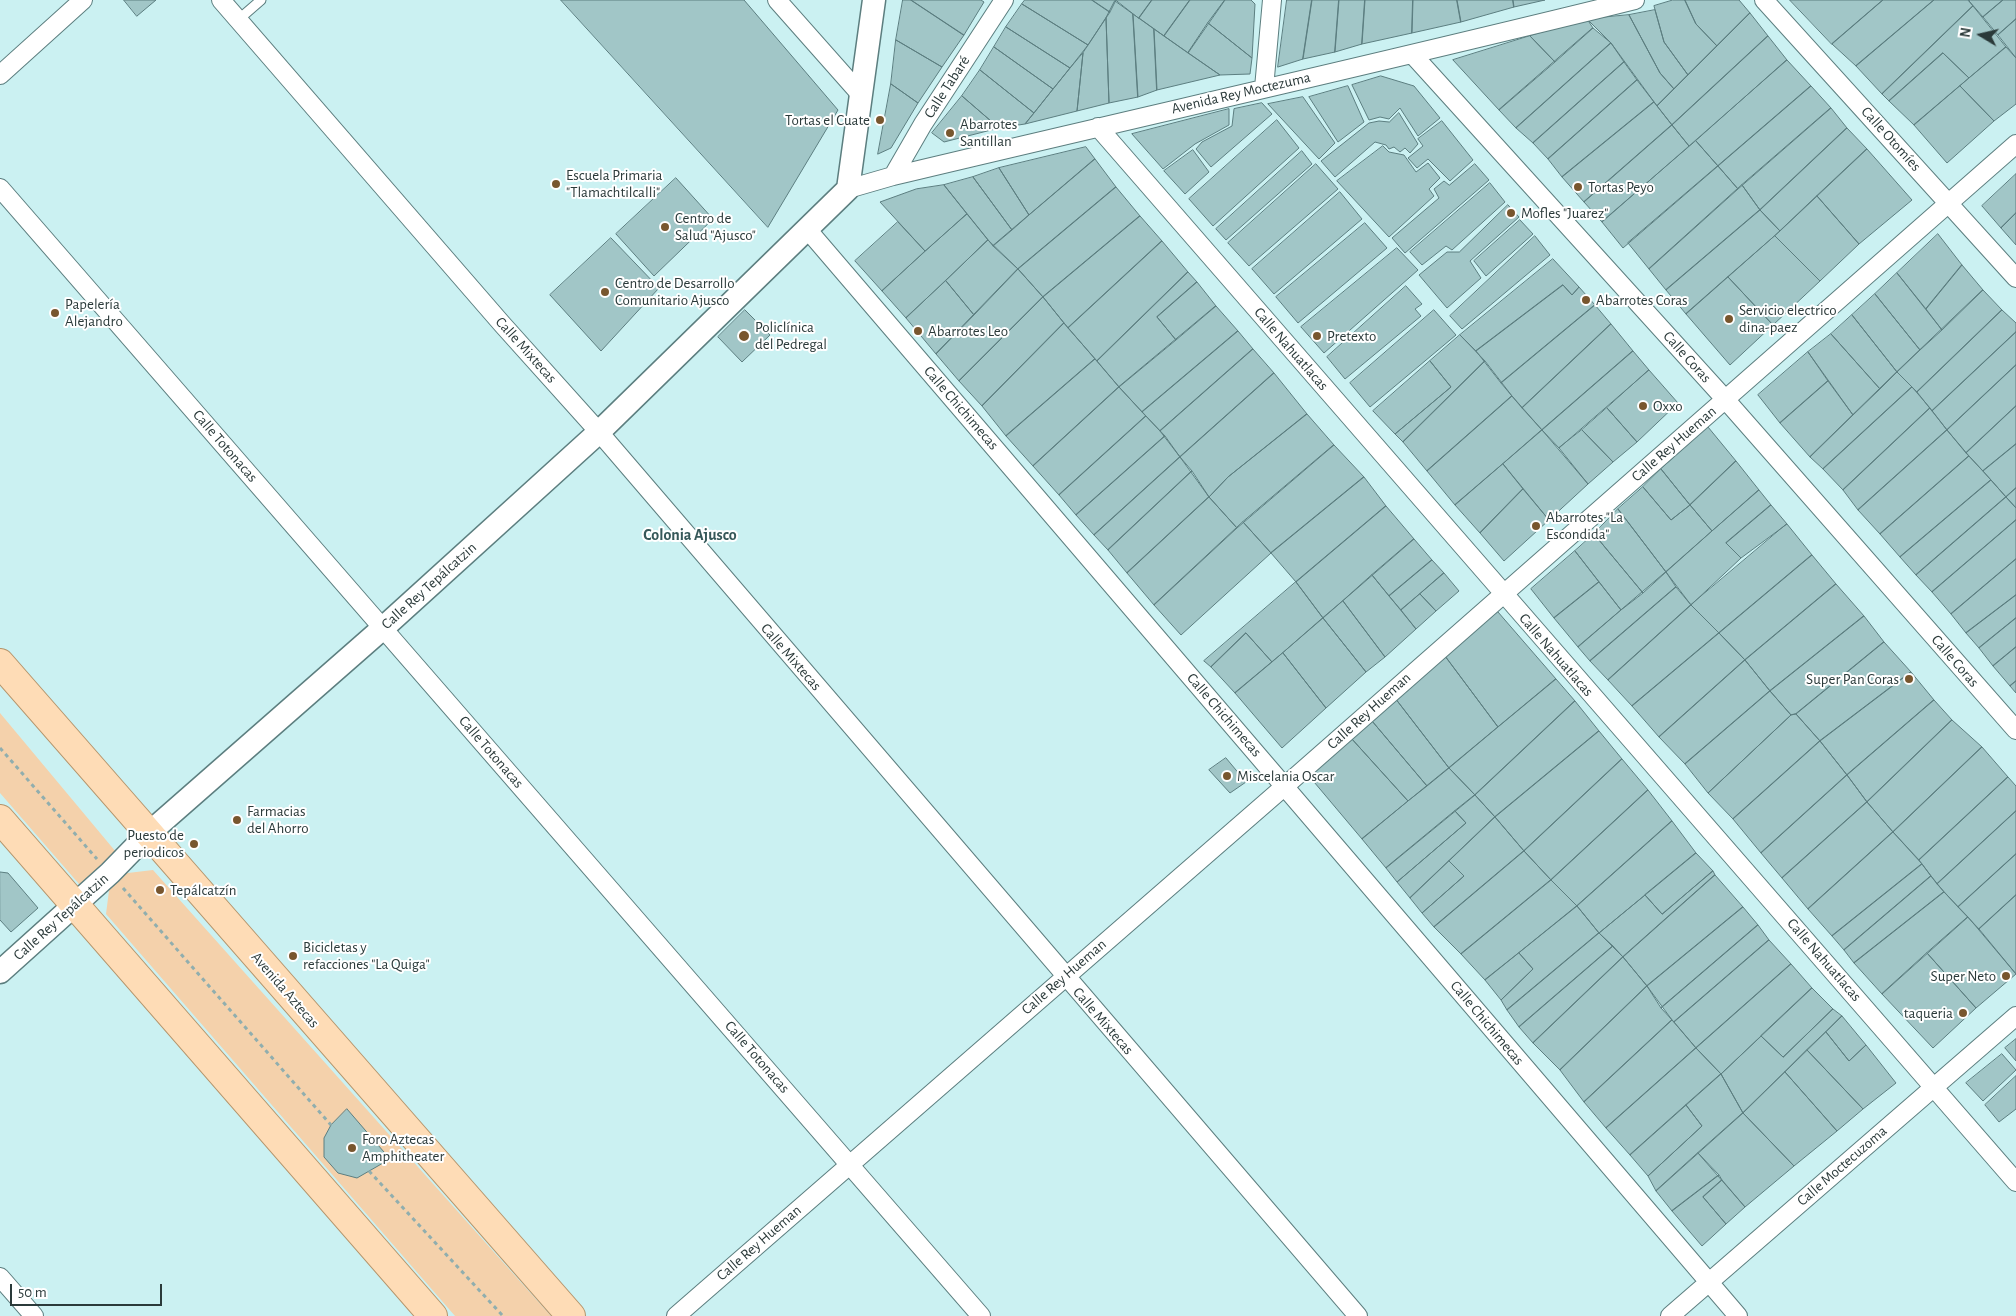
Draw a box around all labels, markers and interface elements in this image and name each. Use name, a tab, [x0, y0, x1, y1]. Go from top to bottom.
north arrow	[1956, 10, 2006, 60]
text: N	[1959, 27, 1974, 39]
street label: Calle Tabaré	[920, 52, 974, 122]
street label: Avenida Rey Moctezuma	[1170, 68, 1312, 118]
street label: Calle Otomíes	[1857, 103, 1925, 175]
place label: Tortas el Cuate	[785, 111, 870, 129]
marker: Tortas el Cuate	[874, 114, 886, 126]
place label: Abarrotes Santillan	[960, 115, 1017, 150]
marker: Abarrotes Santillan	[944, 127, 956, 139]
place label: Escuela Primaria "Tlamachtilcalli"	[566, 166, 662, 201]
marker: Escuela Primaria "Tlamachtilcalli"	[550, 178, 562, 190]
place label: Tortas Peyo	[1588, 178, 1654, 196]
marker: Tortas Peyo	[1572, 181, 1584, 193]
place label: Mofles "Juarez"	[1521, 204, 1608, 222]
marker: Mofles "Juarez"	[1505, 207, 1517, 219]
place label: Centro de Salud "Ajusco"	[675, 209, 756, 244]
marker: Centro de Salud "Ajusco"	[659, 221, 671, 233]
place label: Centro de Desarrollo Comunitario Ajusco	[615, 274, 735, 309]
marker: Centro de Desarrollo Comunitario Ajusco	[599, 286, 611, 298]
place label: Abarrotes Coras	[1596, 291, 1688, 309]
marker: Abarrotes Coras	[1580, 294, 1592, 306]
place label: Papelería Alejandro	[65, 295, 123, 330]
place label: Servicio electrico dina-paez	[1739, 301, 1837, 336]
street label: Calle Nahuatlacas	[1250, 304, 1332, 394]
marker: Papelería Alejandro	[49, 307, 61, 319]
street label: Calle Mixtecas	[492, 313, 560, 387]
marker: Servicio electrico dina-paez	[1723, 313, 1735, 325]
place label: Policlínica del Pedregal	[755, 318, 827, 353]
place label: Abarrotes Leo	[928, 322, 1008, 340]
marker: Abarrotes Leo	[912, 325, 924, 337]
place label: Pretexto	[1327, 327, 1376, 345]
street label: Calle Coras	[1659, 327, 1715, 387]
marker: Policlínica del Pedregal	[737, 329, 751, 343]
marker: Pretexto	[1311, 330, 1323, 342]
street label: Calle Chichimecas	[920, 362, 1002, 454]
place label: Oxxo	[1653, 397, 1683, 415]
marker: Oxxo	[1637, 400, 1649, 412]
street label: Calle Rey Hueman	[1628, 402, 1720, 486]
street label: Calle Totonacas	[189, 406, 261, 486]
place label: Abarrotes "La Escondida"	[1546, 508, 1623, 543]
marker: Abarrotes "La Escondida"	[1530, 520, 1542, 532]
district label: Colonia Ajusco	[643, 525, 737, 545]
street label: Calle Rey Tepálcatzin	[378, 539, 480, 633]
street label: Calle Nahuatlacas	[1515, 610, 1597, 700]
street label: Calle Mixtecas	[757, 620, 825, 694]
street label: Calle Coras	[1927, 631, 1983, 691]
street label: Calle Chichimecas	[1183, 669, 1265, 761]
street label: Calle Rey Hueman	[1323, 669, 1415, 753]
place label: Super Pan Coras	[1806, 670, 1899, 688]
marker: Super Pan Coras	[1903, 673, 1915, 685]
street label: Calle Totonacas	[455, 712, 527, 792]
place label: Miscelania Oscar	[1237, 767, 1334, 785]
marker: Miscelania Oscar	[1221, 770, 1233, 782]
place label: Farmacias del Ahorro	[247, 802, 309, 837]
marker: Farmacias del Ahorro	[231, 814, 243, 826]
place label: Puesto de periodicos	[124, 826, 184, 861]
marker: Puesto de periodicos	[188, 838, 200, 850]
street label: Calle Rey Tepálcatzin	[10, 870, 112, 964]
place label: Tepálcatzín	[170, 881, 236, 899]
marker: Tepálcatzín	[154, 884, 166, 896]
street label: Calle Nahuatlacas	[1783, 915, 1865, 1005]
street label: Calle Rey Hueman	[1018, 935, 1110, 1019]
place label: Bicicletas y refacciones "La Quiga"	[303, 938, 430, 973]
street label: Avenida Aztecas	[247, 948, 323, 1032]
marker: Bicicletas y refacciones "La Quiga"	[287, 950, 299, 962]
place label: Super Neto	[1931, 967, 1996, 985]
marker: Super Neto	[2000, 970, 2012, 982]
street label: Calle Chichimecas	[1446, 977, 1528, 1069]
street label: Calle Mixtecas	[1069, 984, 1137, 1058]
place label: taqueria	[1904, 1004, 1953, 1022]
marker: taqueria	[1957, 1007, 1969, 1019]
street label: Calle Totonacas	[721, 1017, 793, 1097]
street label: Calle Moctecuzoma	[1793, 1122, 1891, 1210]
place label: Foro Aztecas Amphitheater	[362, 1130, 444, 1165]
marker: Foro Aztecas Amphitheater	[346, 1142, 358, 1154]
street label: Calle Rey Hueman	[713, 1201, 805, 1285]
scale bar	[12, 1274, 165, 1306]
text: 50 m	[18, 1285, 47, 1300]

